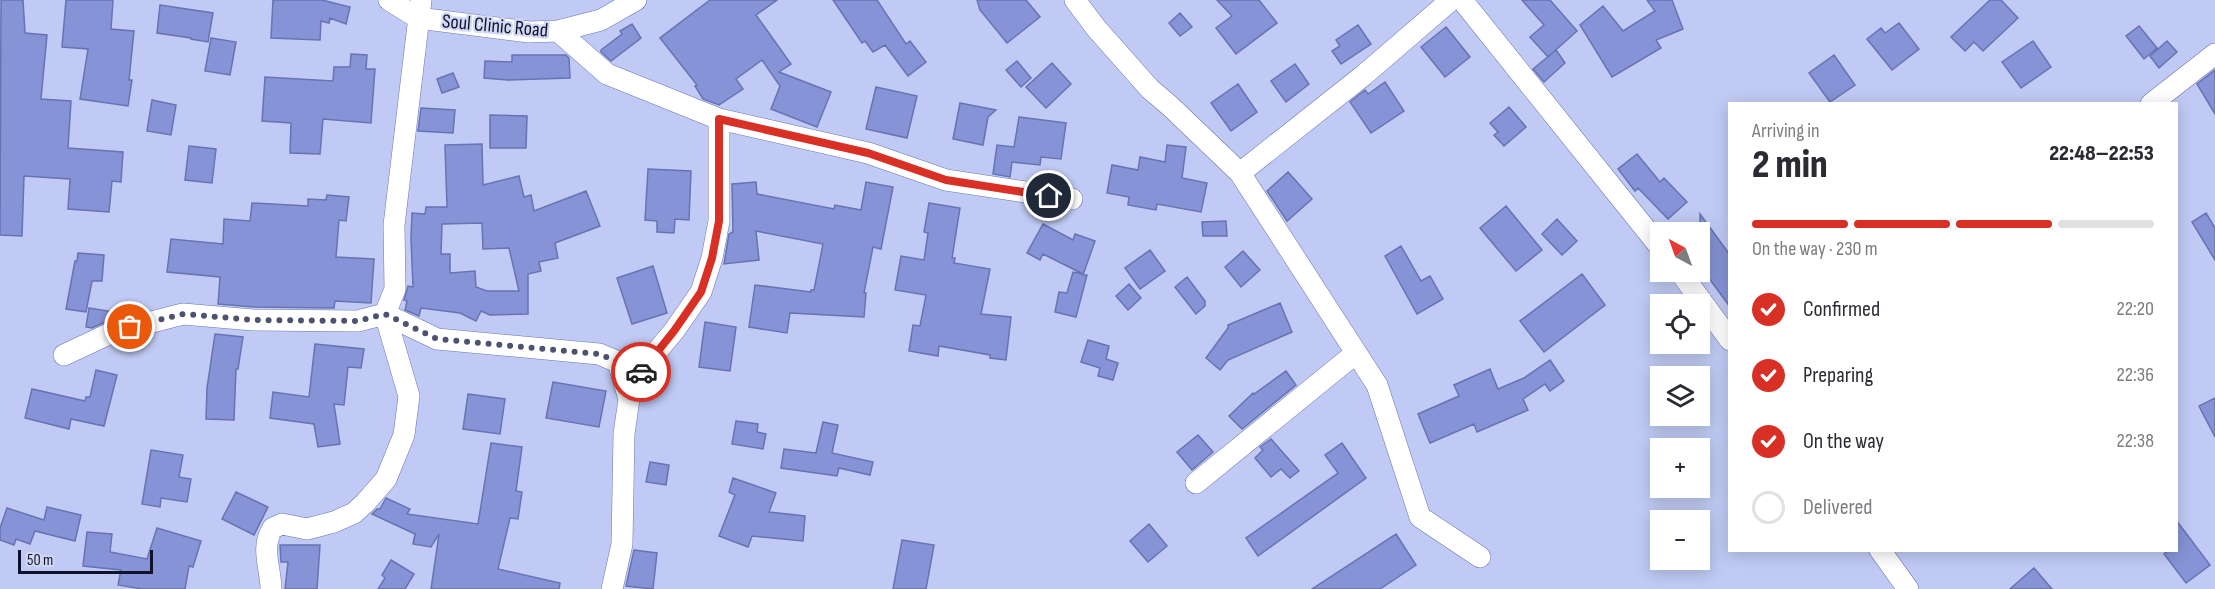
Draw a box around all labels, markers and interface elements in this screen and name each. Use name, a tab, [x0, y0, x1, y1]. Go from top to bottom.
street label: Soul Clinic Road	[441, 9, 549, 43]
text: Arriving in	[1752, 119, 1820, 143]
text: 22:48–22:53	[2049, 140, 2154, 167]
text: 2 min	[1752, 142, 1828, 189]
pin	[1023, 170, 1074, 221]
icon: home	[1032, 179, 1065, 212]
north arrow	[1650, 222, 1710, 282]
map controls	[1650, 222, 1710, 570]
text: On the way · 230 m	[1752, 237, 1878, 261]
icon: check	[1752, 293, 1785, 326]
button: locate	[1650, 294, 1710, 354]
text: Confirmed	[1803, 296, 1880, 323]
text: 22:20	[2117, 297, 2154, 321]
pin	[104, 301, 155, 352]
icon: bag	[113, 310, 146, 343]
courier	[611, 342, 671, 402]
icon: car	[625, 356, 658, 389]
icon: check	[1752, 359, 1785, 392]
text: Preparing	[1803, 362, 1873, 389]
text: 22:36	[2117, 363, 2154, 387]
button: layers	[1650, 366, 1710, 426]
icon: check	[1752, 425, 1785, 458]
text: On the way	[1803, 428, 1884, 455]
text: 22:38	[2117, 429, 2154, 453]
button: +	[1650, 438, 1710, 498]
text: Delivered	[1803, 494, 1872, 521]
button: −	[1650, 510, 1710, 570]
scale bar	[18, 547, 153, 574]
text: 50 m	[27, 551, 53, 570]

